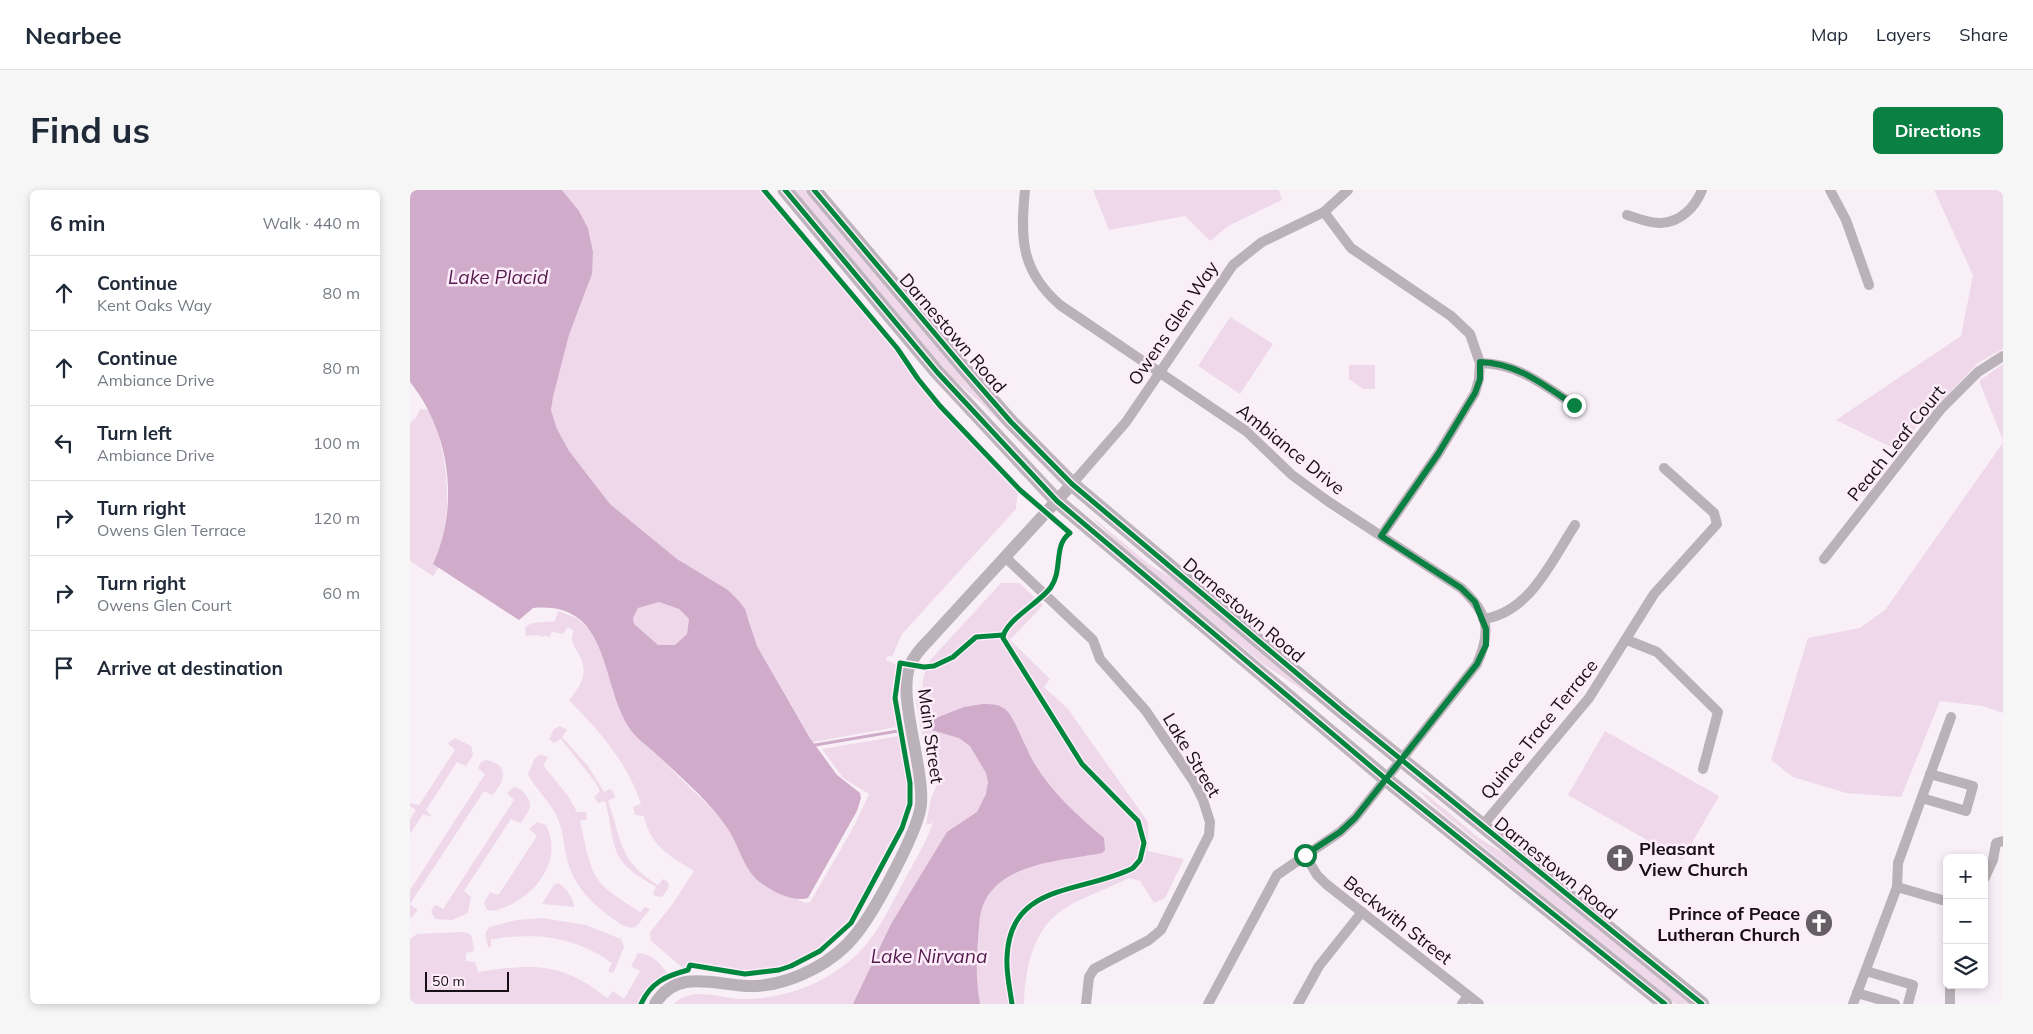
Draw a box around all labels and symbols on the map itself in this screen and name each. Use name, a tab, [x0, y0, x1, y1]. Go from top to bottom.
street label: Owens Glen Way	[1123, 256, 1223, 390]
water label: Lake Placid	[448, 265, 549, 289]
street label: Darnestown Road	[895, 268, 1011, 398]
street label: Peach Leaf Court	[1842, 380, 1950, 506]
route end	[1563, 394, 1586, 417]
street label: Ambiance Drive	[1232, 398, 1350, 500]
street label: Darnestown Road	[1179, 553, 1309, 667]
street label: Quince Trace Terrace	[1475, 654, 1603, 804]
street label: Main Street	[913, 687, 949, 785]
street label: Lake Street	[1158, 709, 1226, 801]
street label: Darnestown Road	[1490, 811, 1622, 925]
place label: Pleasant View Church	[1638, 837, 1748, 881]
church icon: Pleasant View Church	[1605, 843, 1635, 873]
route start	[1294, 844, 1317, 867]
street label: Beckwith Street	[1339, 871, 1457, 969]
place label: Prince of Peace Lutheran Church	[1657, 902, 1800, 946]
church icon: Prince of Peace Lutheran Church	[1804, 908, 1834, 938]
water label: Lake Nirvana	[871, 944, 987, 968]
scale bar	[425, 969, 509, 992]

